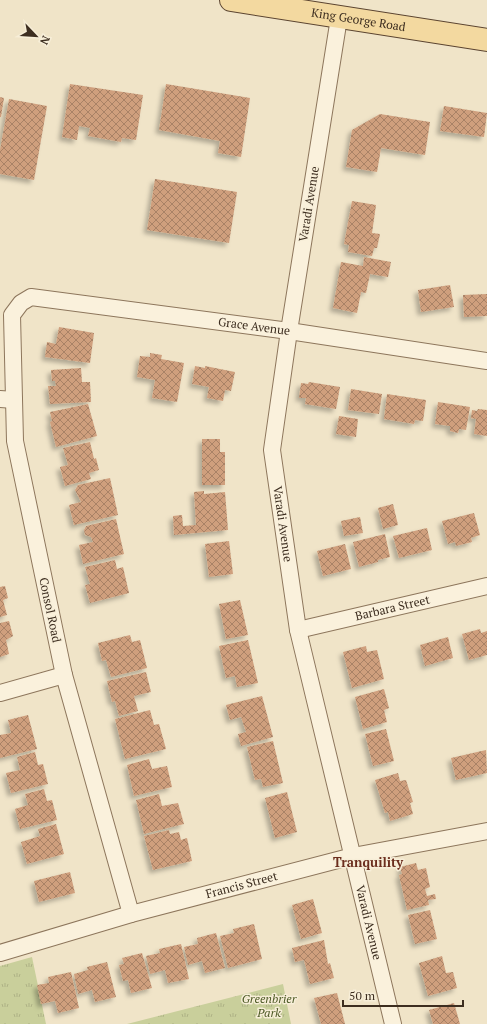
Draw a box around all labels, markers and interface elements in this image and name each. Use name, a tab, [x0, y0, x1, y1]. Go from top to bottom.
street label: King George Road	[310, 5, 407, 34]
north arrow	[16, 16, 56, 56]
text: N	[37, 33, 53, 48]
street label: Varadi Avenue	[295, 165, 322, 243]
street label: Grace Avenue	[217, 314, 291, 338]
street label: Varadi Avenue	[270, 485, 296, 563]
street label: Consol Road	[36, 576, 65, 644]
street label: Barbara Street	[353, 591, 432, 623]
district label: Tranquility	[333, 853, 404, 871]
street label: Francis Street	[204, 868, 280, 901]
street label: Varadi Avenue	[353, 884, 385, 961]
scale bar	[343, 982, 463, 1008]
text: 50 m	[349, 988, 376, 1003]
park label: Greenbrier Park	[242, 991, 298, 1020]

